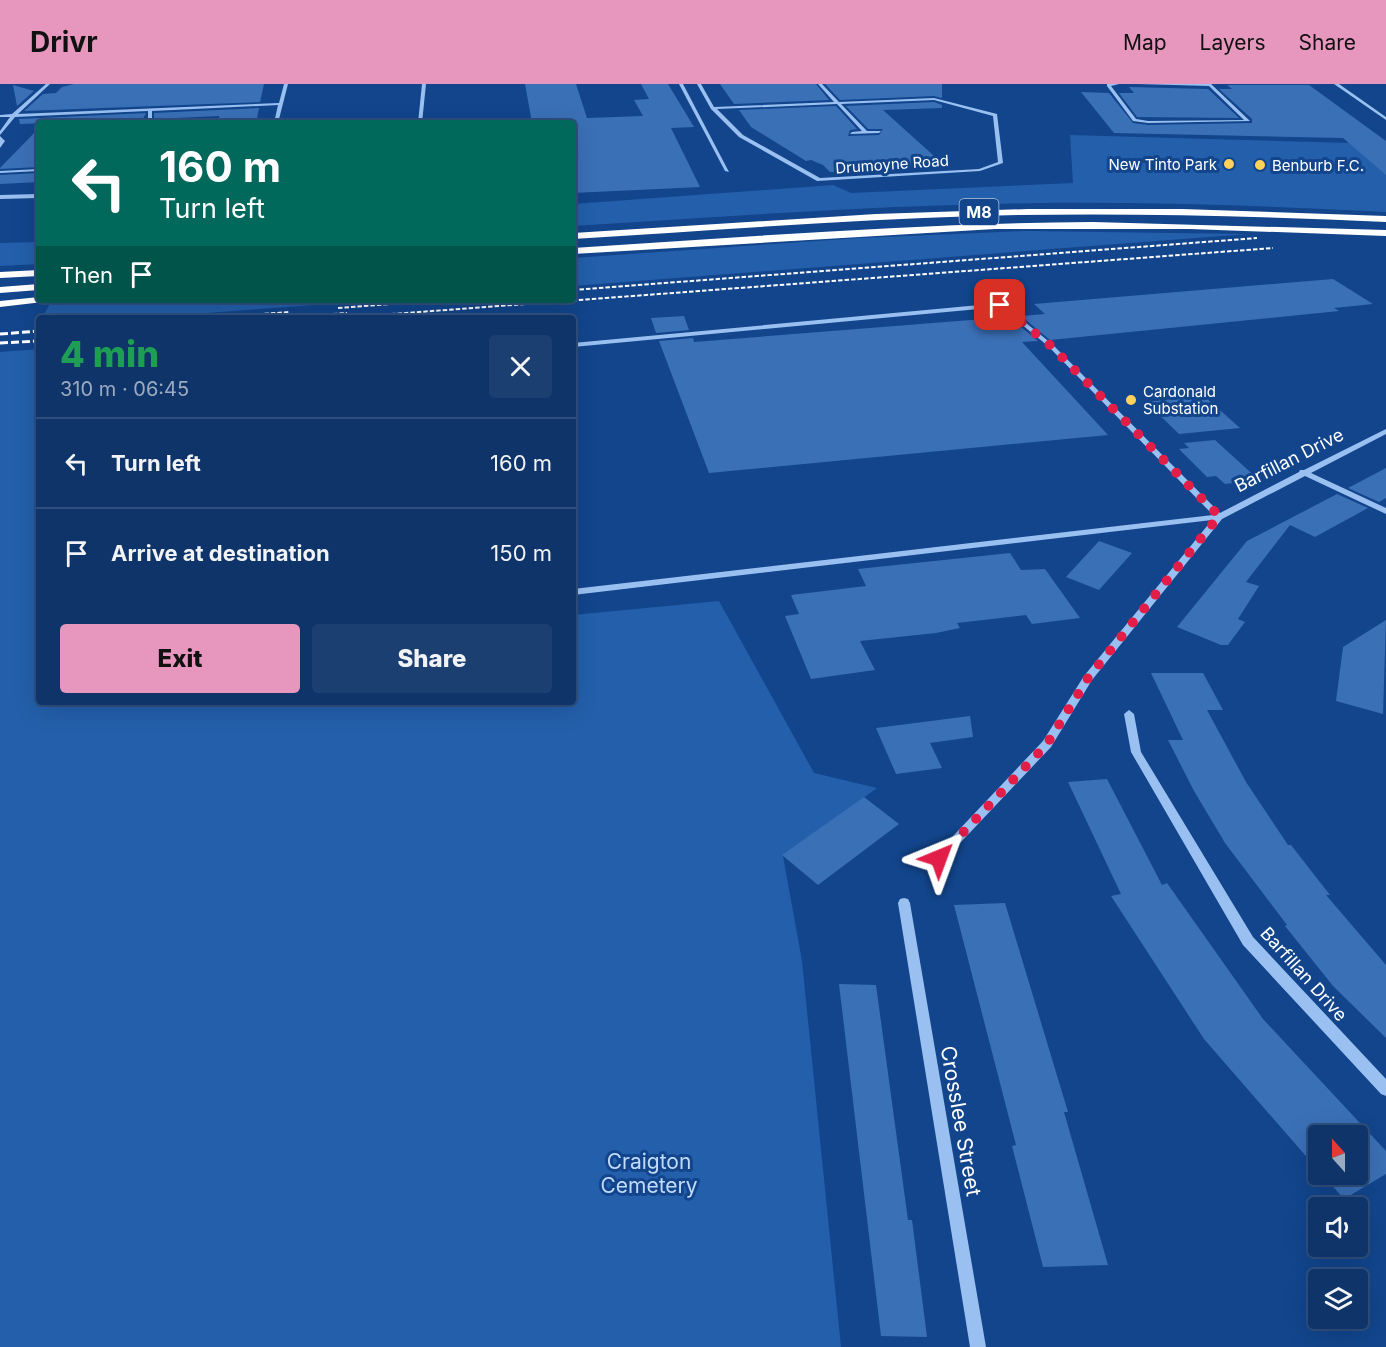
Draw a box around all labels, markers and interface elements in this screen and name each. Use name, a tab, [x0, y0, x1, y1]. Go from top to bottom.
text: Drivr	[30, 25, 98, 59]
text: Map	[1123, 30, 1167, 55]
text: Layers	[1200, 30, 1266, 55]
text: Share	[1299, 30, 1356, 55]
text: 160 m	[159, 141, 281, 192]
icon: left	[60, 144, 138, 222]
street label: Drumoyne Road	[835, 151, 949, 177]
place label: New Tinto Park	[1108, 155, 1218, 174]
place label: Benburb F.C.	[1272, 156, 1364, 175]
marker: New Tinto Park	[1222, 157, 1236, 171]
marker: Benburb F.C.	[1253, 158, 1267, 172]
text: Turn left	[159, 192, 265, 225]
road number: M8	[960, 199, 998, 225]
icon: arrive	[125, 258, 158, 291]
text: Then	[60, 262, 113, 288]
pin	[974, 279, 1025, 330]
icon: arrive	[983, 288, 1016, 321]
text: 4 min	[60, 332, 159, 376]
button: close	[489, 335, 552, 398]
text: 310 m · 06:45	[60, 377, 189, 401]
place label: Cardonald Substation	[1143, 382, 1218, 418]
marker: Cardonald Substation	[1124, 393, 1138, 407]
street label: Barfillan Drive	[1231, 424, 1347, 496]
icon: left	[60, 447, 93, 480]
text: Turn left	[111, 450, 201, 476]
text: 160 m	[490, 450, 552, 476]
icon: arrive	[60, 537, 93, 570]
text: Arrive at destination	[111, 540, 330, 566]
text: 150 m	[490, 540, 552, 566]
button: Exit	[60, 624, 300, 693]
button: Share	[312, 624, 552, 693]
position arrow	[907, 826, 971, 890]
street label: Barfillan Drive	[1256, 923, 1352, 1025]
street label: Crosslee Street	[935, 1044, 987, 1198]
north arrow	[1308, 1125, 1368, 1185]
map controls	[1308, 1125, 1368, 1329]
park label: Craigton Cemetery	[600, 1149, 698, 1198]
button: sound	[1308, 1197, 1368, 1257]
button: layers	[1308, 1269, 1368, 1329]

